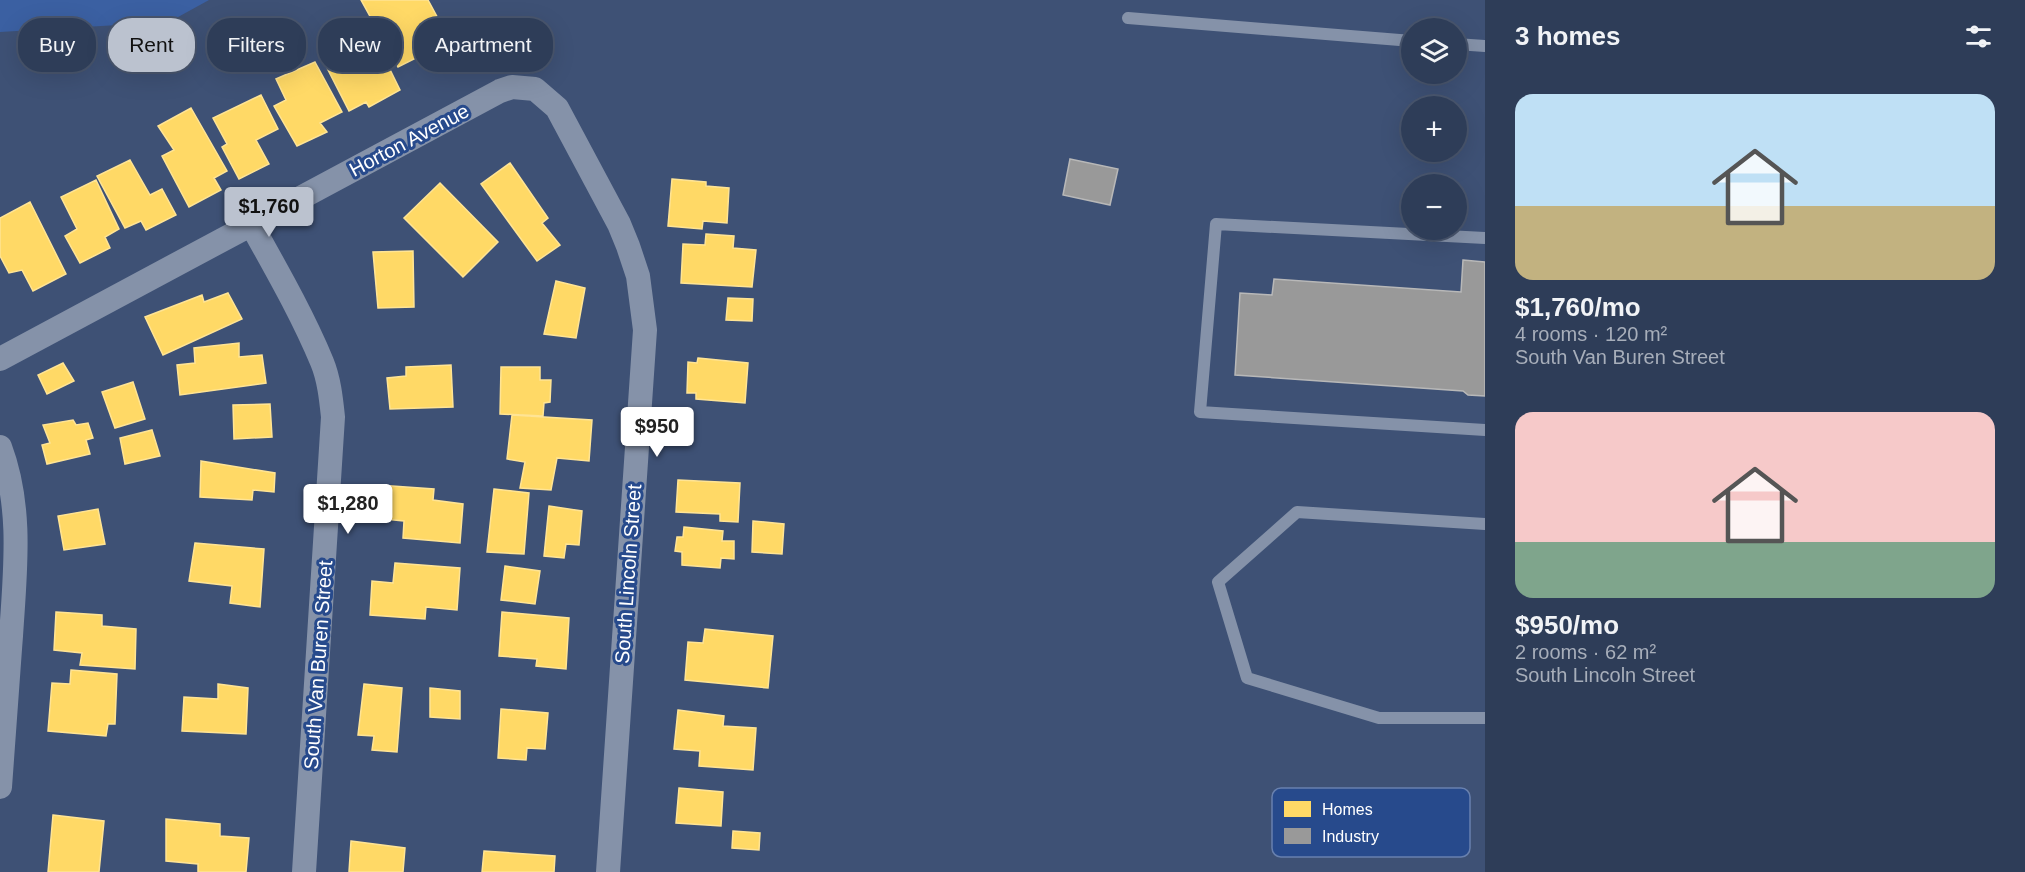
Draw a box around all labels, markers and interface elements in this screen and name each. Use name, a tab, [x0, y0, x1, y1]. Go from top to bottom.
chip: Buy	[18, 18, 96, 72]
chip: Rent	[108, 18, 195, 72]
chip: Filters	[207, 18, 306, 72]
chip: New	[318, 18, 402, 72]
chip: Apartment	[414, 18, 553, 72]
map controls	[1401, 18, 1467, 240]
button: layers	[1401, 18, 1467, 84]
icon: filters	[1962, 20, 1995, 53]
text: 3 homes	[1515, 21, 1621, 51]
button: +	[1401, 96, 1467, 162]
street label: Horton Avenue	[346, 99, 472, 181]
icon: home	[1701, 133, 1809, 241]
button: −	[1401, 174, 1467, 240]
pin: $1,760	[220, 187, 318, 238]
text: $1,760	[238, 195, 300, 217]
text: $1,760/mo	[1515, 292, 1641, 322]
text: 4 rooms · 120 m²	[1515, 323, 1667, 345]
text: South Van Buren Street	[1515, 346, 1725, 368]
pin: $950	[621, 407, 693, 458]
text: $950	[635, 415, 679, 437]
icon: home	[1701, 451, 1809, 559]
street label: South Lincoln Street	[611, 483, 645, 665]
pin: $1,280	[299, 484, 397, 535]
text: $1,280	[317, 492, 379, 514]
street label: South Van Buren Street	[300, 559, 336, 770]
text: $950/mo	[1515, 610, 1619, 640]
text: 2 rooms · 62 m²	[1515, 641, 1656, 663]
text: South Lincoln Street	[1515, 664, 1695, 686]
legend	[1272, 788, 1470, 857]
text: Homes	[1322, 801, 1373, 818]
text: Industry	[1322, 828, 1379, 845]

